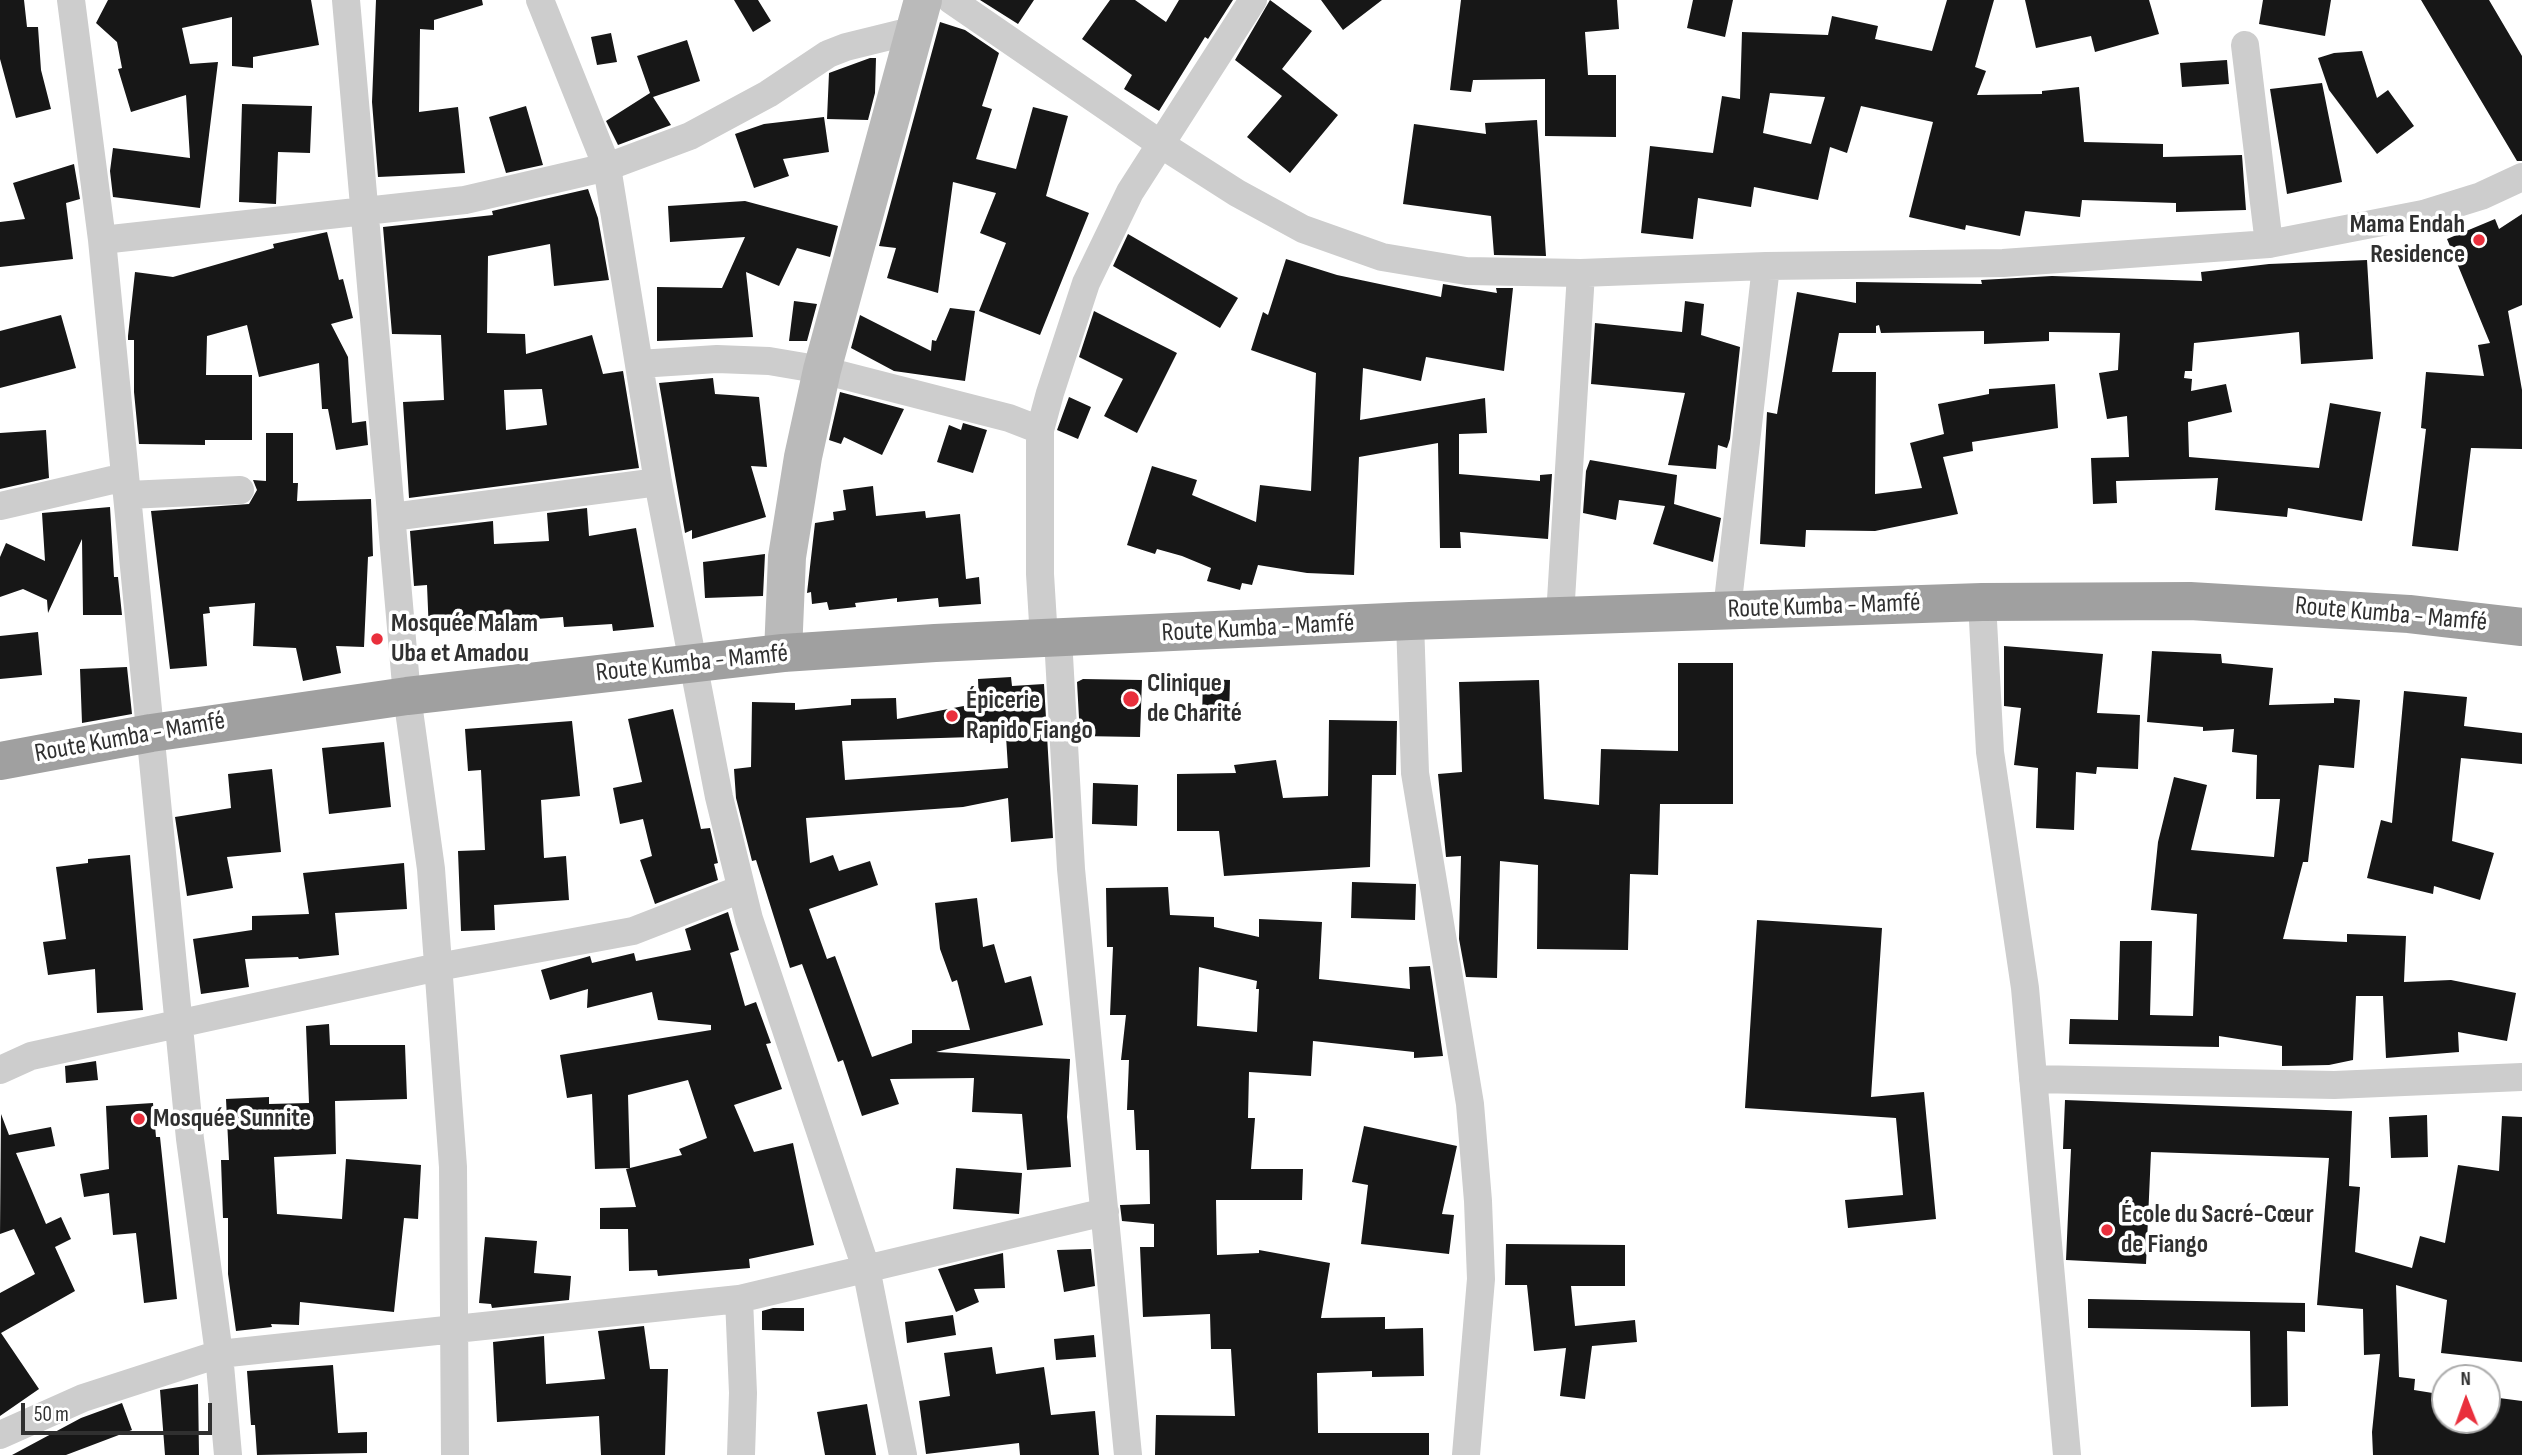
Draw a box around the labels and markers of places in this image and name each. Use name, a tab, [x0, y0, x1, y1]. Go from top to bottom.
place label: Mama Endah Residence	[2350, 209, 2465, 270]
marker: Mama Endah Residence	[2471, 232, 2487, 248]
place label: Mosquée Malam Uba et Amadou	[391, 608, 538, 670]
marker: Mosquée Malam Uba et Amadou	[369, 631, 385, 647]
place label: Clinique de Charité	[1147, 668, 1242, 730]
place label: Épicerie Rapido Fiango	[966, 685, 1093, 746]
marker: Clinique de Charité	[1121, 689, 1141, 709]
marker: Épicerie Rapido Fiango	[944, 708, 960, 724]
place label: Mosquée Sunnite	[153, 1103, 311, 1135]
marker: Mosquée Sunnite	[131, 1111, 147, 1127]
place label: École du Sacré-Cœur de Fiango	[2121, 1199, 2314, 1260]
marker: École du Sacré-Cœur de Fiango	[2099, 1222, 2115, 1238]

